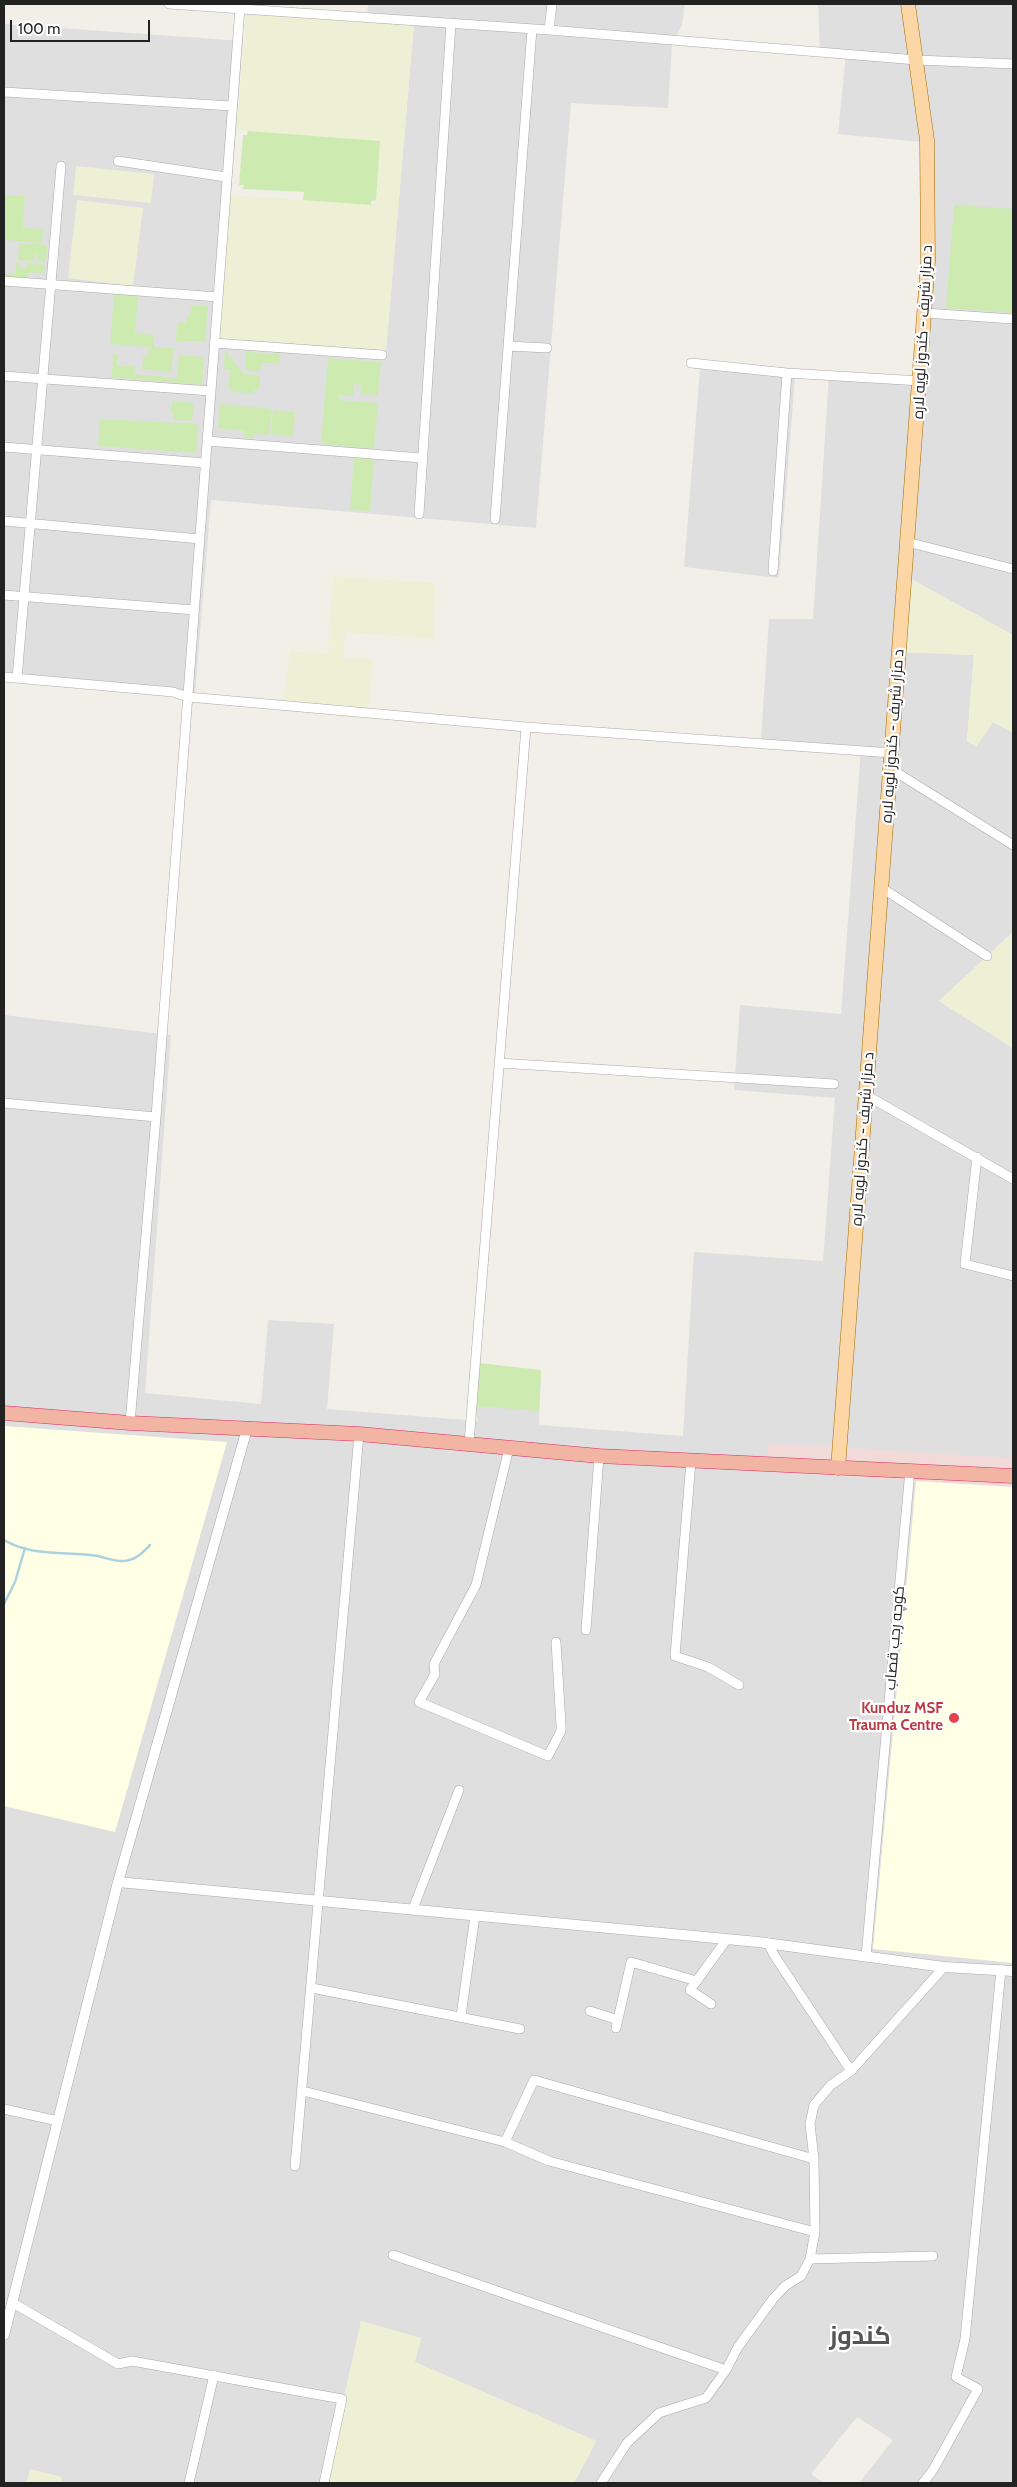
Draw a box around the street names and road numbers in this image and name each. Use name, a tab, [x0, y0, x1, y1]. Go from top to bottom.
street label: د مزار شریف - کندوز لویه لاره	[909, 245, 937, 419]
street label: د مزار شریف - کندوز لویه لاره	[878, 648, 908, 824]
street label: د مزار شریف - کندوز لویه لاره	[848, 1051, 878, 1227]
street label: کوچه رجب قصاب	[881, 1585, 909, 1691]

